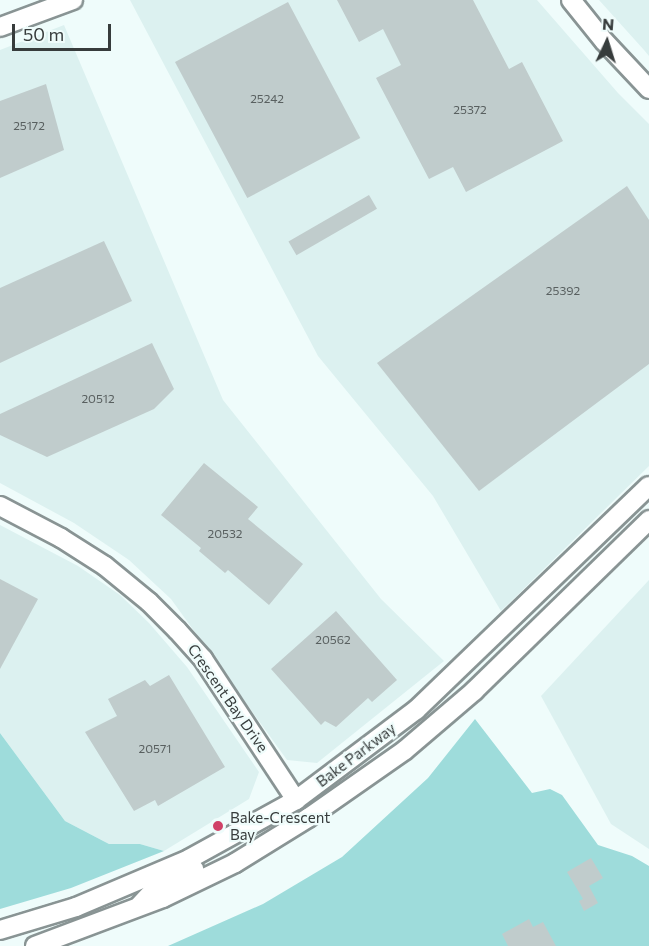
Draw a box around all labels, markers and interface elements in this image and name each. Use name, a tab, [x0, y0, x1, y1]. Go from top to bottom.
scale bar	[15, 12, 114, 50]
north arrow	[577, 12, 637, 72]
text: N	[602, 14, 615, 33]
text: 50 m	[23, 23, 64, 45]
house number: 25242	[250, 92, 284, 106]
house number: 25372	[453, 103, 487, 117]
house number: 25172	[13, 119, 45, 133]
house number: 25392	[546, 284, 580, 298]
house number: 20512	[81, 392, 115, 406]
house number: 20532	[208, 527, 242, 541]
house number: 20562	[315, 633, 351, 647]
street label: Crescent Bay Drive	[184, 640, 272, 756]
street label: Bake Parkway	[313, 719, 399, 791]
house number: 20571	[139, 742, 171, 756]
place label: Bake-Crescent Bay	[230, 808, 330, 843]
marker: Bake-Crescent Bay	[211, 819, 225, 833]

